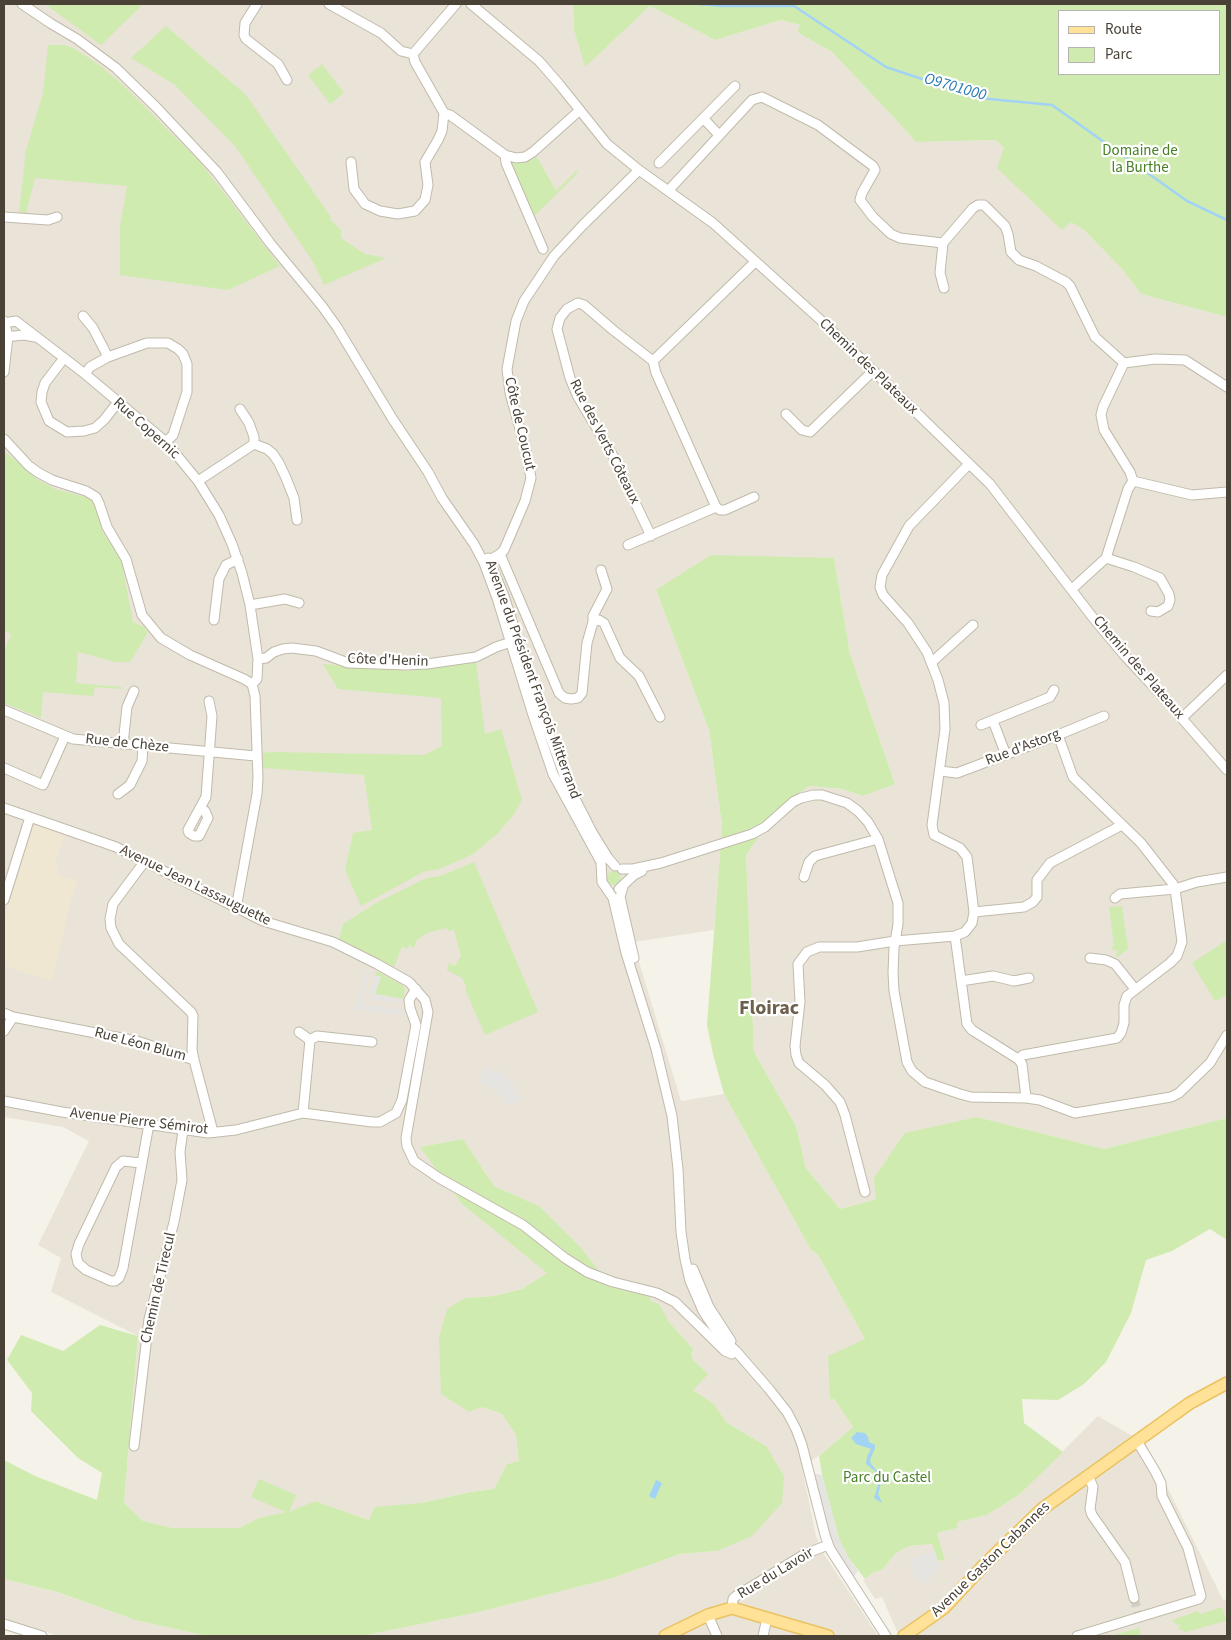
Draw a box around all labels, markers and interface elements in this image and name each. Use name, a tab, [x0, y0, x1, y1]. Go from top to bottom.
legend	[1058, 10, 1221, 75]
text: Route	[1105, 19, 1142, 40]
text: Parc	[1105, 44, 1132, 65]
water label: O9701000	[922, 70, 988, 106]
park label: Domaine de la Burthe	[1102, 143, 1178, 178]
street label: Chemin des Plateaux	[815, 315, 921, 419]
street label: Côte de Coucut	[499, 375, 539, 473]
street label: Rue des Verts Côteaux	[565, 377, 643, 507]
street label: Rue Copernic	[109, 394, 183, 464]
street label: Avenue du Président François Mitterrand	[480, 558, 584, 802]
street label: Chemin des Plateaux	[1088, 613, 1188, 723]
street label: Côte d'Henin	[347, 651, 429, 671]
street label: Rue d'Astorg	[983, 726, 1063, 770]
street label: Rue de Chèze	[84, 731, 170, 757]
street label: Avenue Jean Lassauguette	[117, 842, 273, 930]
district label: Floirac	[739, 998, 799, 1022]
street label: Rue Léon Blum	[92, 1024, 188, 1066]
street label: Avenue Pierre Sémirot	[69, 1105, 209, 1139]
street label: Chemin de Tirecul	[137, 1231, 181, 1345]
park label: Parc du Castel	[843, 1470, 931, 1488]
street label: Avenue Gaston Cabannes	[928, 1499, 1054, 1621]
street label: Rue du Lavoir	[735, 1544, 817, 1604]

